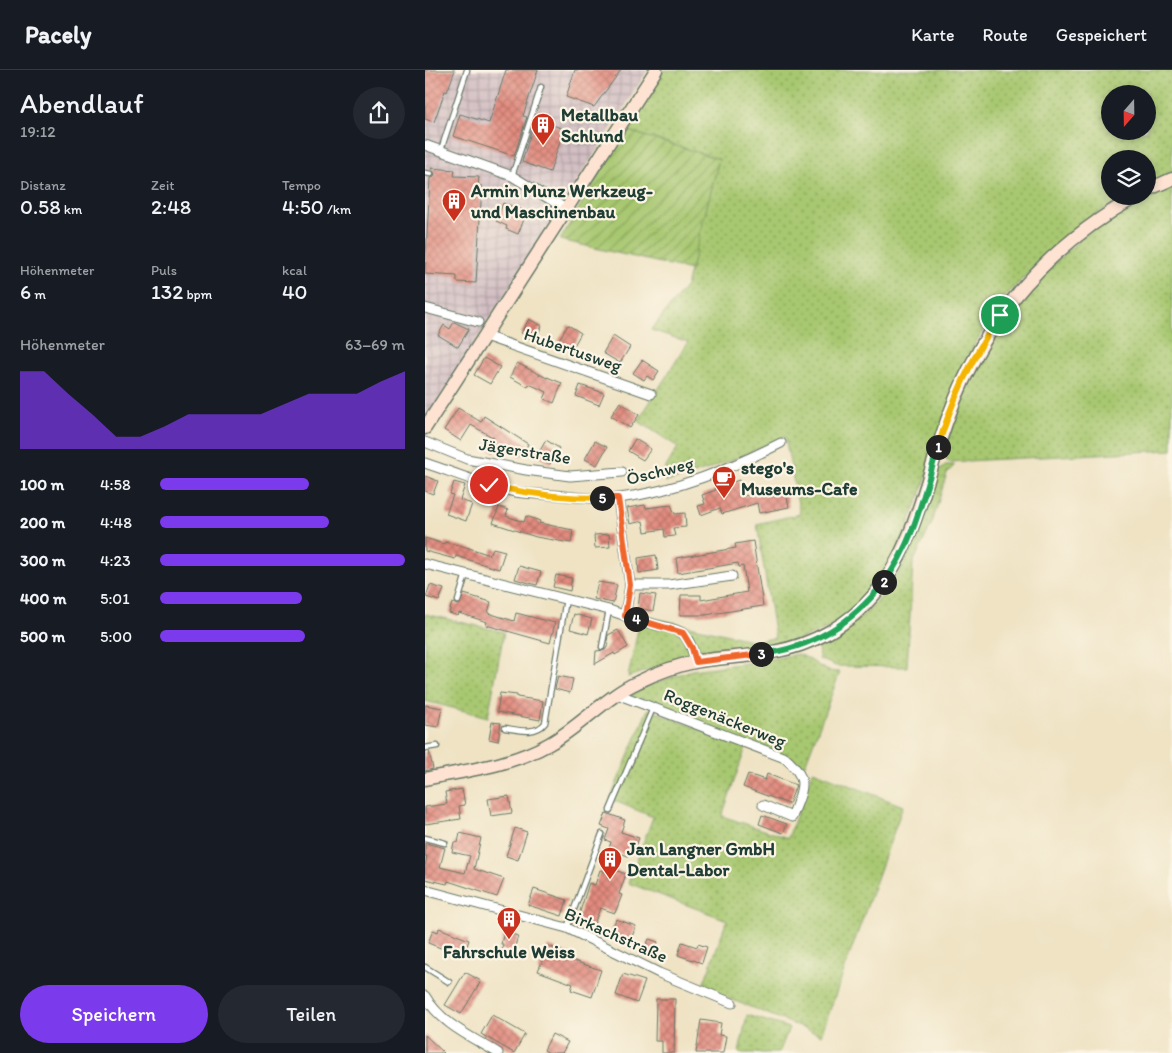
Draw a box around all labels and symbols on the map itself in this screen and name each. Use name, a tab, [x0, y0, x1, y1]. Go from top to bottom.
north arrow	[1101, 85, 1156, 140]
place label: Metallbau Schlund	[561, 104, 638, 147]
building icon: Metallbau Schlund	[530, 112, 556, 146]
place label: Armin Munz Werkzeug- und Maschinenbau	[470, 180, 653, 223]
building icon: Armin Munz Werkzeug- und Maschinenbau	[441, 188, 467, 222]
pin	[979, 294, 1021, 336]
street label: Hubertusweg	[521, 323, 626, 377]
street label: Jägerstraße	[478, 433, 572, 469]
pin: 1	[925, 434, 951, 460]
street label: Öschweg	[624, 452, 697, 490]
place label: stego's Museums-Cafe	[741, 457, 858, 500]
pin	[468, 464, 510, 506]
cafe icon: stego's Museums-Cafe	[711, 465, 737, 499]
pin: 5	[589, 486, 615, 510]
pin: 2	[871, 570, 897, 594]
pin: 4	[623, 606, 649, 632]
pin: 3	[749, 642, 773, 666]
street label: Roggenäckerweg	[661, 683, 790, 753]
place label: Jan Langner GmbH Dental-Labor	[626, 838, 775, 881]
building icon: Jan Langner GmbH Dental-Labor	[597, 846, 623, 880]
street label: Birkachstraße	[561, 902, 671, 968]
building icon: Fahrschule Weiss	[496, 906, 522, 940]
place label: Fahrschule Weiss	[443, 941, 575, 963]

